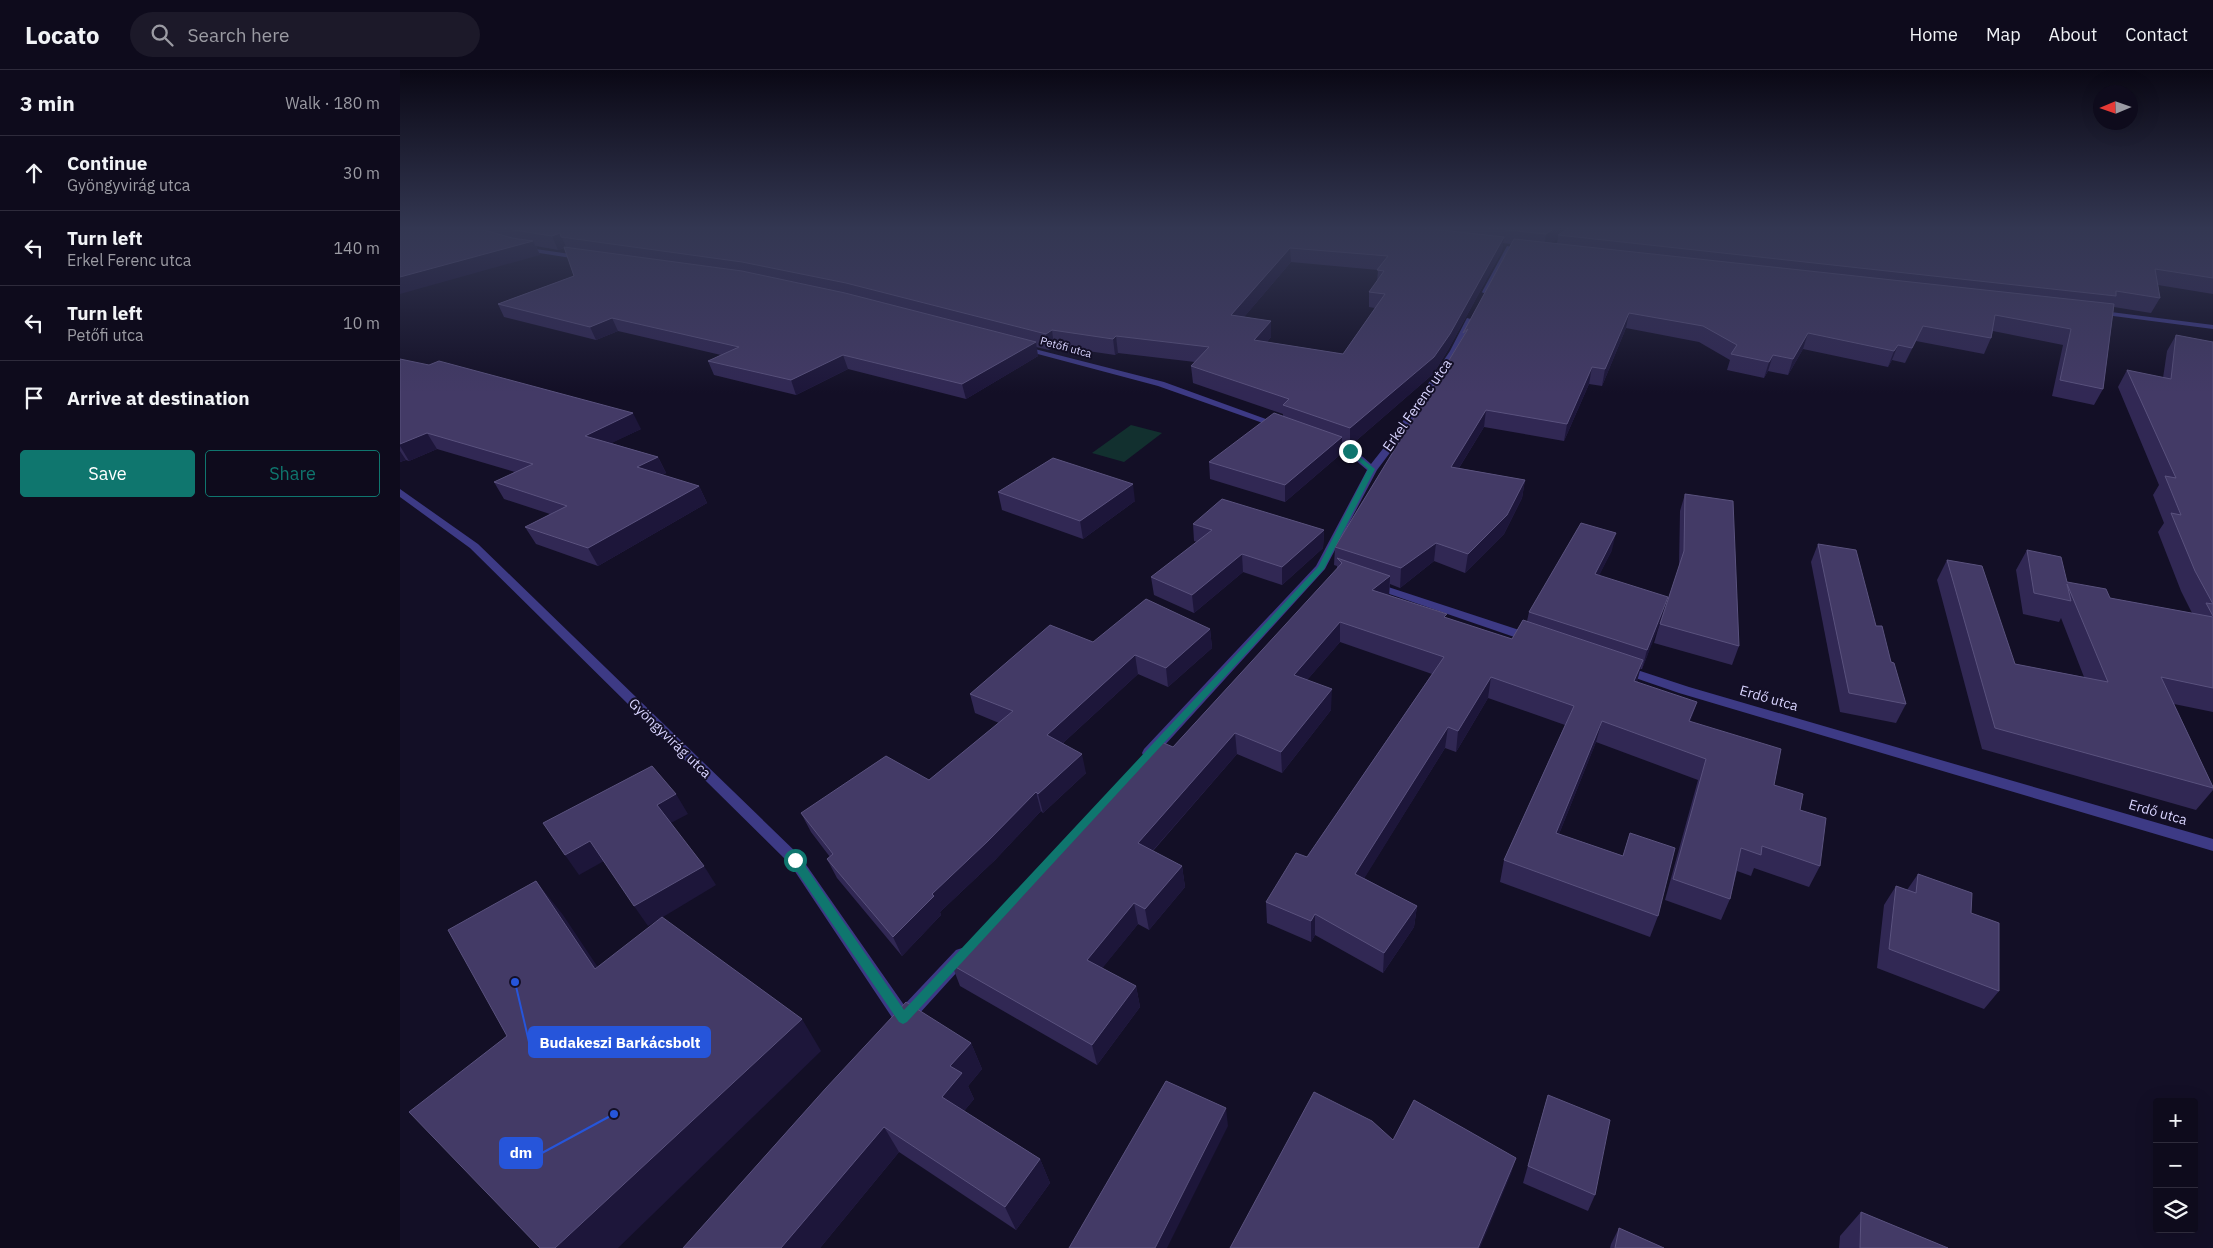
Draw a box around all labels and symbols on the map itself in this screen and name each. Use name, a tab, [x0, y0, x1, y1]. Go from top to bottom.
north arrow	[2093, 85, 2138, 130]
street label: Petőfi utca	[1039, 333, 1093, 361]
street label: Erkel Ferenc utca	[1378, 355, 1456, 455]
route end	[1339, 440, 1362, 463]
street label: Erdő utca	[1738, 681, 1801, 715]
street label: Gyöngyvirág utca	[625, 694, 715, 782]
street label: Erdő utca	[2127, 795, 2190, 829]
route start	[784, 849, 807, 872]
callout: Budakeszi Barkácsbolt	[529, 1027, 710, 1057]
text: Budakeszi Barkácsbolt	[539, 1033, 701, 1052]
callout: dm	[500, 1138, 542, 1168]
text: dm	[510, 1143, 532, 1162]

